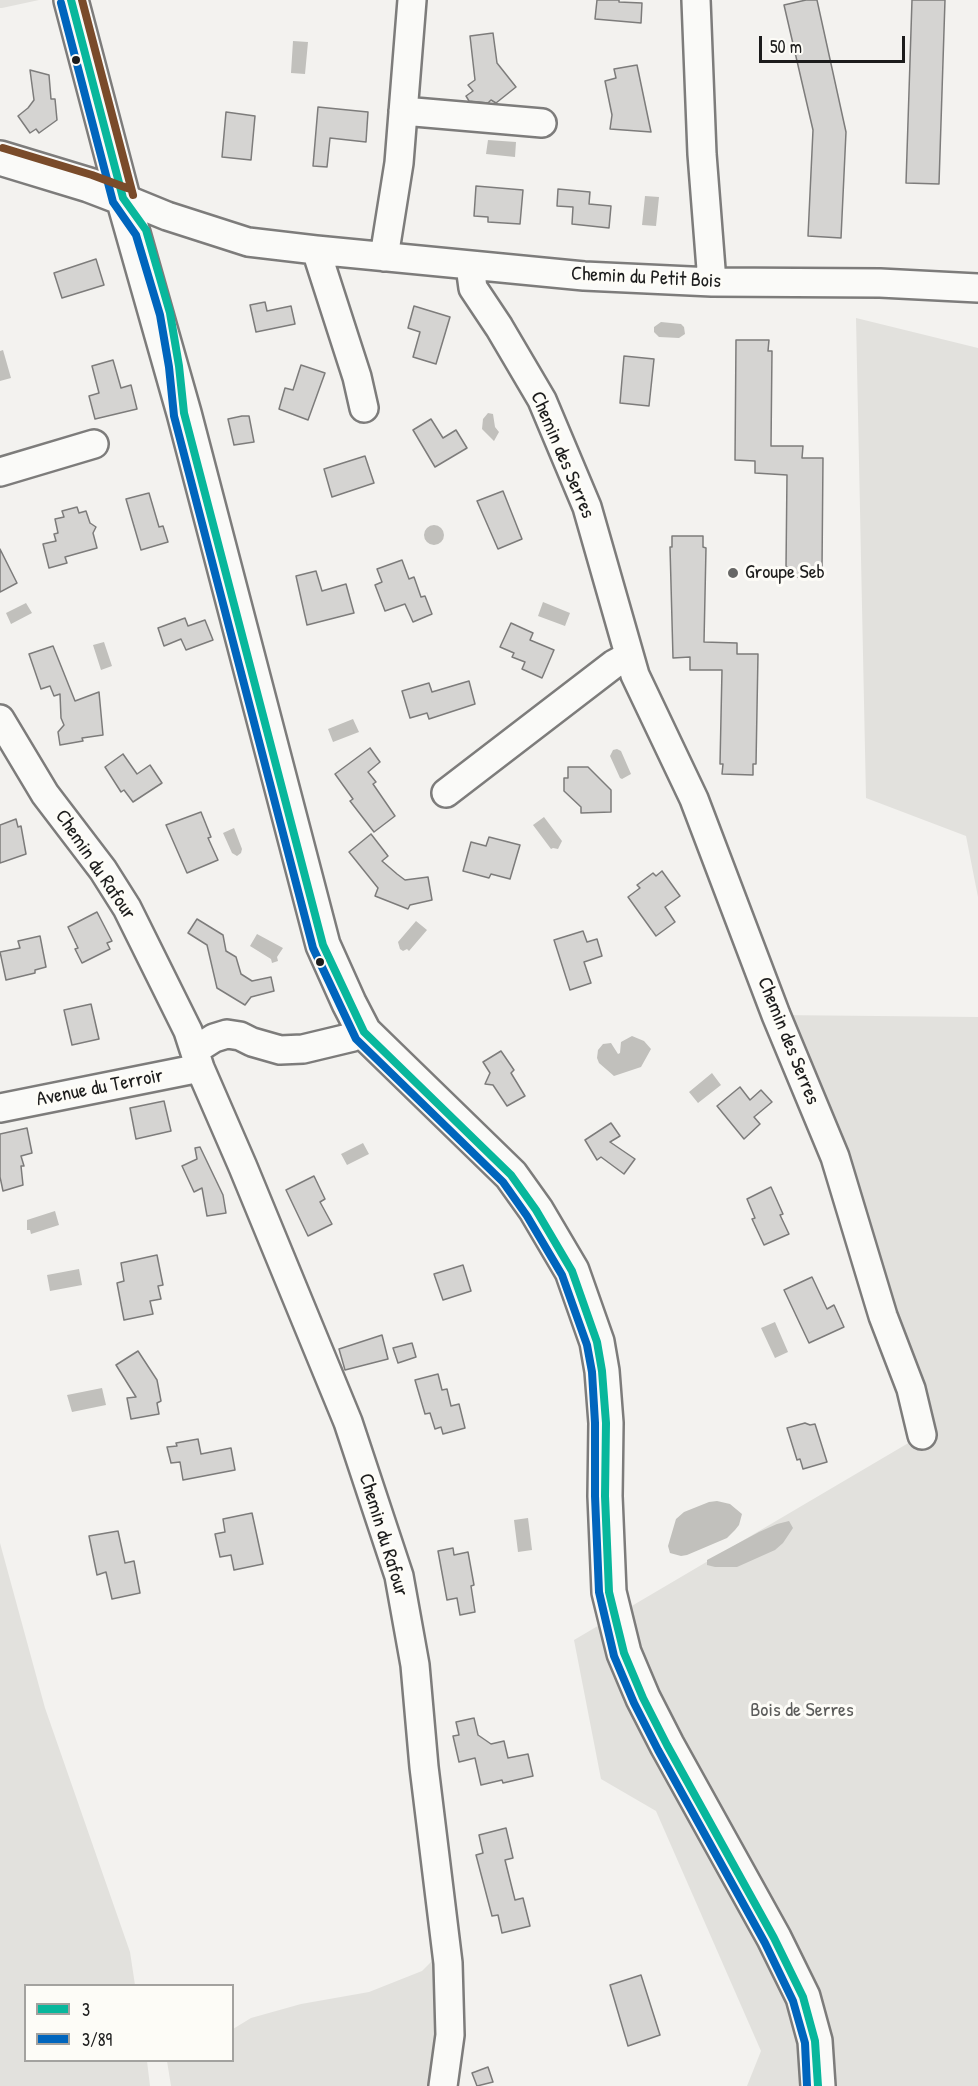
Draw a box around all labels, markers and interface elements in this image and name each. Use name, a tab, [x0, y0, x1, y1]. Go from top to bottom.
scale bar	[762, 24, 908, 62]
text: 50 m	[770, 34, 802, 59]
unlabelled marker	[70, 54, 82, 66]
street label: Chemin du Petit Bois	[570, 262, 722, 294]
street label: Chemin des Serres	[525, 388, 599, 522]
place label: Groupe Seb	[745, 561, 825, 585]
marker: Groupe Seb	[726, 566, 740, 580]
street label: Chemin du Rafour	[49, 806, 141, 924]
unlabelled marker	[314, 956, 326, 968]
street label: Chemin des Serres	[752, 974, 824, 1108]
street label: Avenue du Terroir	[35, 1064, 165, 1112]
street label: Chemin du Rafour	[353, 1471, 413, 1599]
park label: Bois de Serres	[750, 1699, 854, 1723]
legend	[24, 1984, 234, 2062]
text: 3	[82, 1997, 90, 2022]
text: 3/89	[82, 2027, 112, 2052]

